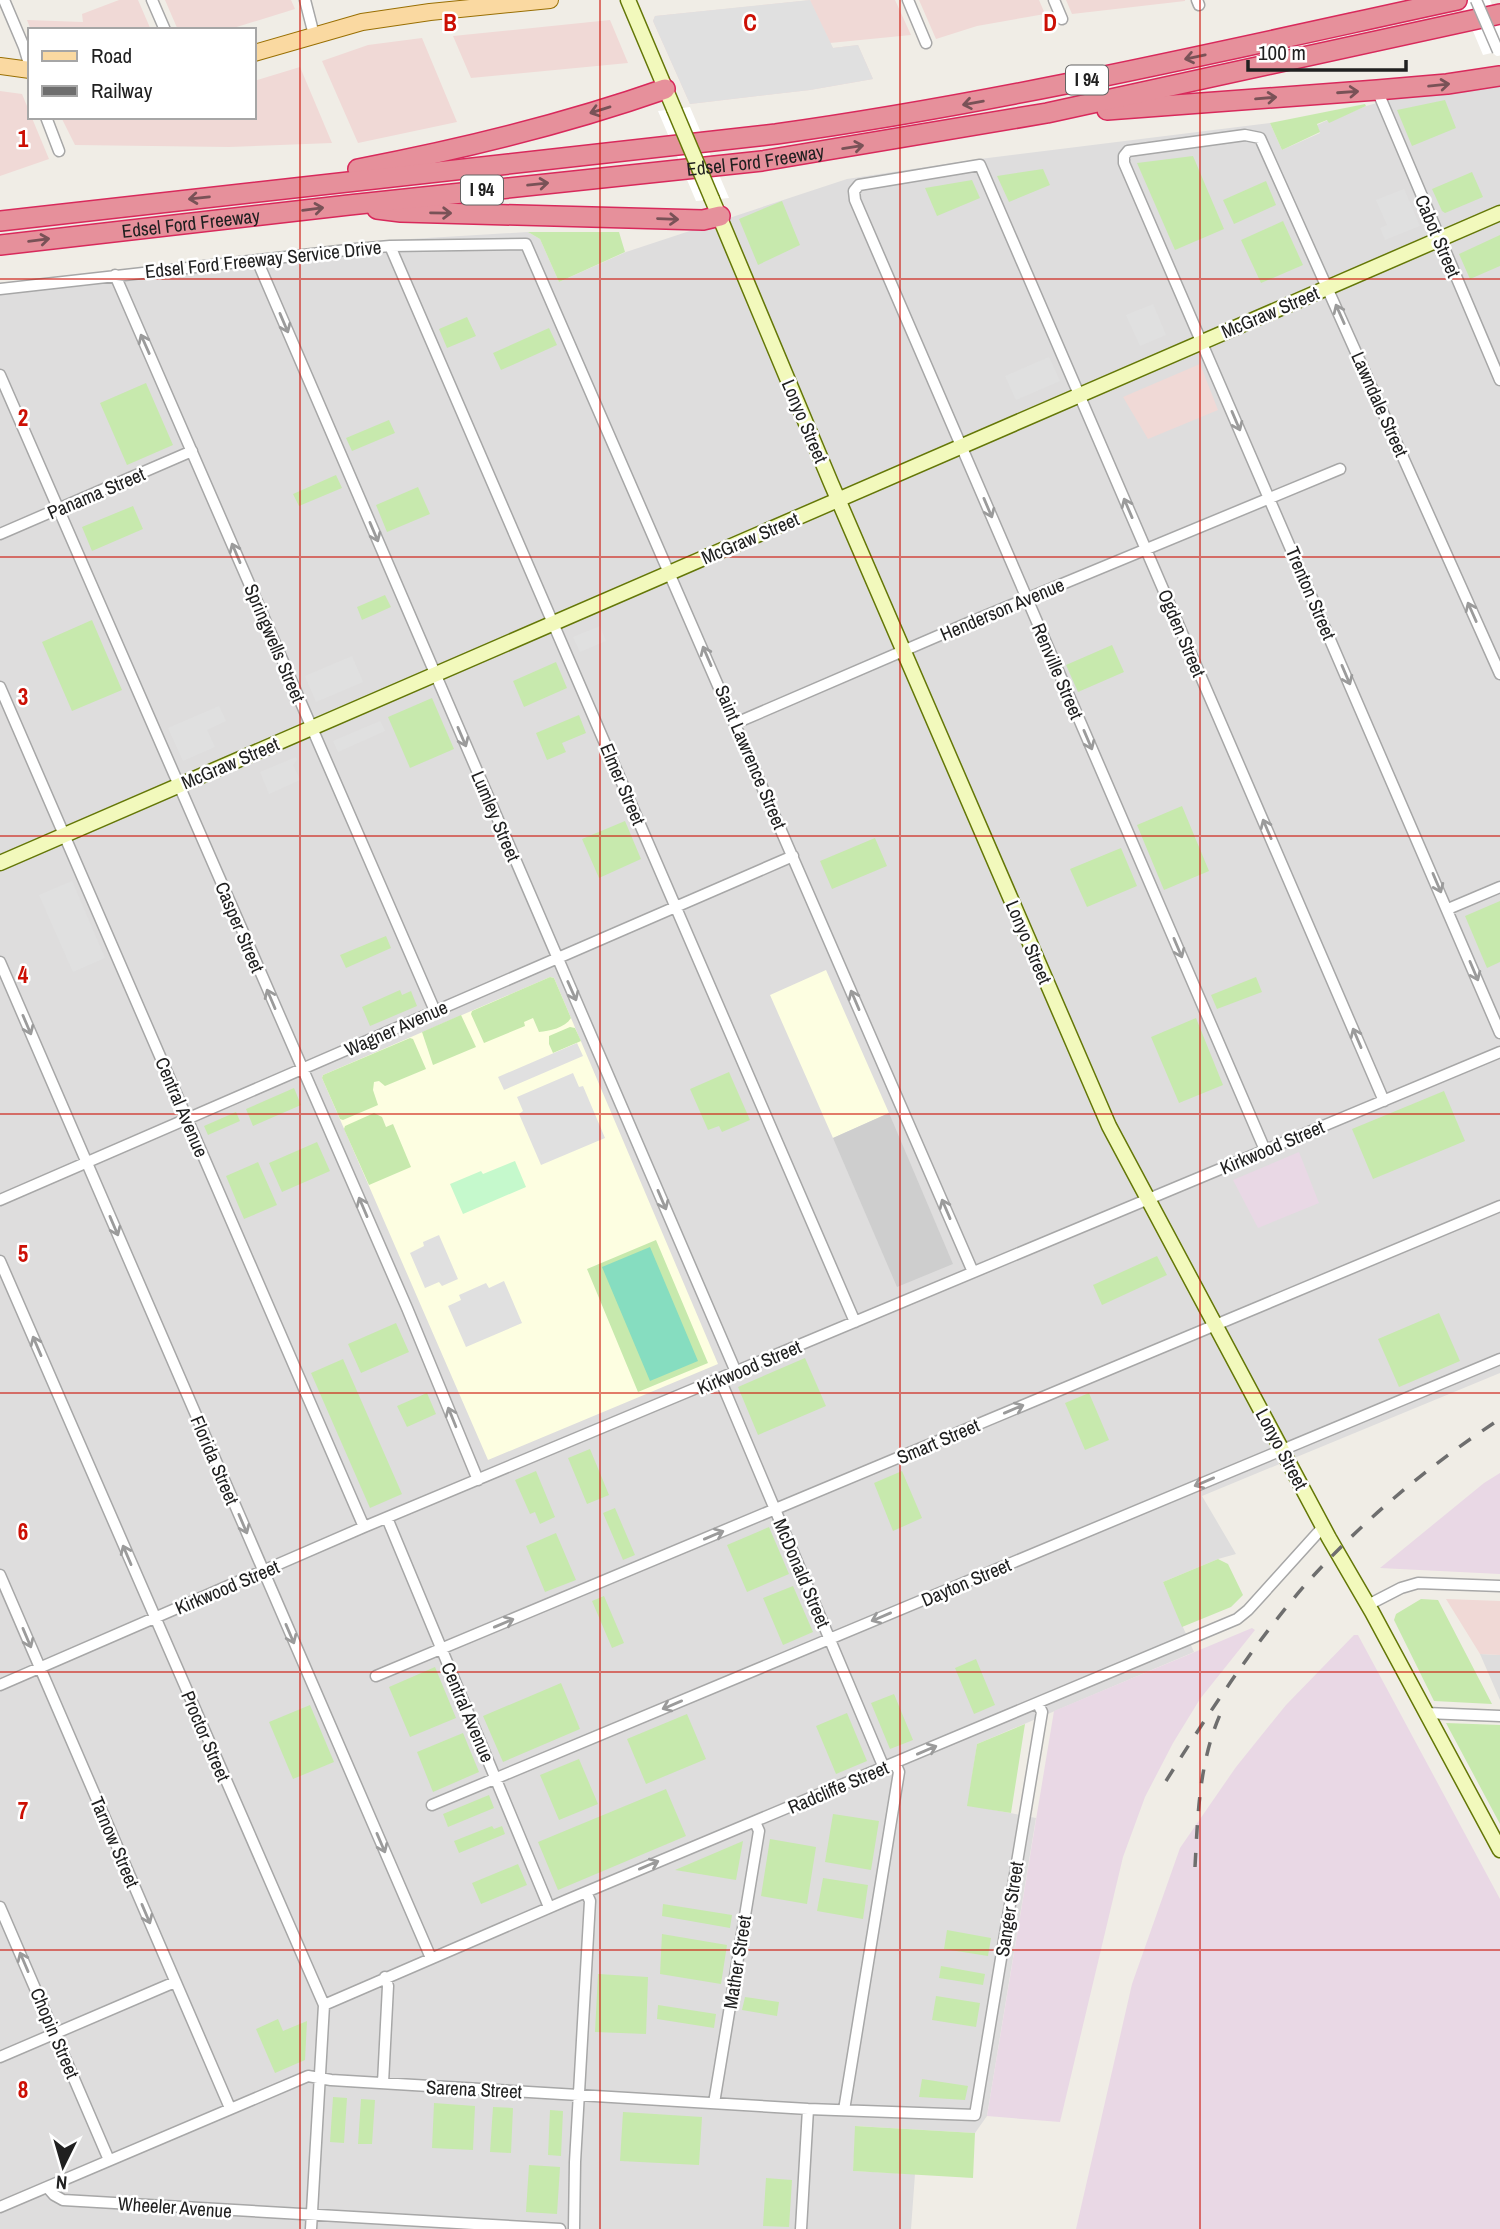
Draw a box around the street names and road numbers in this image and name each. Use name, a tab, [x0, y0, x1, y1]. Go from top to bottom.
road number: I 94	[1066, 66, 1108, 94]
street label: Edsel Ford Freeway	[685, 138, 826, 182]
road number: I 94	[461, 176, 503, 204]
street label: Cabot Street	[1409, 191, 1467, 282]
street label: Edsel Ford Freeway	[120, 202, 261, 244]
street label: Edsel Ford Freeway Service Drive	[144, 234, 382, 284]
street label: McGraw Street	[1217, 279, 1324, 344]
street label: Lawndale Street	[1345, 347, 1415, 461]
street label: Lonyo Street	[776, 375, 834, 467]
street label: Panama Street	[43, 460, 150, 525]
street label: McGraw Street	[697, 505, 804, 570]
street label: Trenton Street	[1280, 542, 1343, 644]
street label: Henderson Avenue	[936, 571, 1068, 647]
street label: Springwells Street	[238, 580, 312, 707]
street label: Ogden Street	[1152, 585, 1212, 681]
street label: Renville Street	[1026, 619, 1090, 724]
street label: Saint Lawrence Street	[709, 681, 793, 834]
street label: McGraw Street	[177, 730, 284, 795]
street label: Elmer Street	[594, 739, 652, 830]
street label: Lumley Street	[465, 767, 527, 866]
street label: Casper Street	[209, 878, 271, 977]
street label: Lonyo Street	[1000, 896, 1058, 988]
street label: Wagner Avenue	[340, 994, 452, 1062]
street label: Central Avenue	[149, 1053, 215, 1161]
street label: Kirkwood Street	[1216, 1113, 1329, 1181]
street label: Kirkwood Street	[693, 1333, 806, 1401]
street label: Lonyo Street	[1250, 1404, 1315, 1495]
street label: Florida Street	[185, 1411, 246, 1509]
street label: Smart Street	[893, 1412, 984, 1470]
street label: McDonald Street	[767, 1515, 837, 1632]
street label: Dayton Street	[917, 1551, 1016, 1613]
street label: Kirkwood Street	[171, 1553, 284, 1621]
street label: Central Avenue	[435, 1658, 501, 1766]
street label: Proctor Street	[175, 1687, 237, 1786]
street label: Radcliffe Street	[784, 1754, 893, 1820]
street label: Tarnow Street	[84, 1793, 146, 1892]
street label: Sanger Street	[989, 1859, 1029, 1959]
street label: Mather Street	[717, 1913, 757, 2011]
street label: Chopin Street	[24, 1984, 86, 2083]
street label: Sarena Street	[425, 2074, 523, 2105]
street label: Wheeler Avenue	[117, 2190, 233, 2224]

